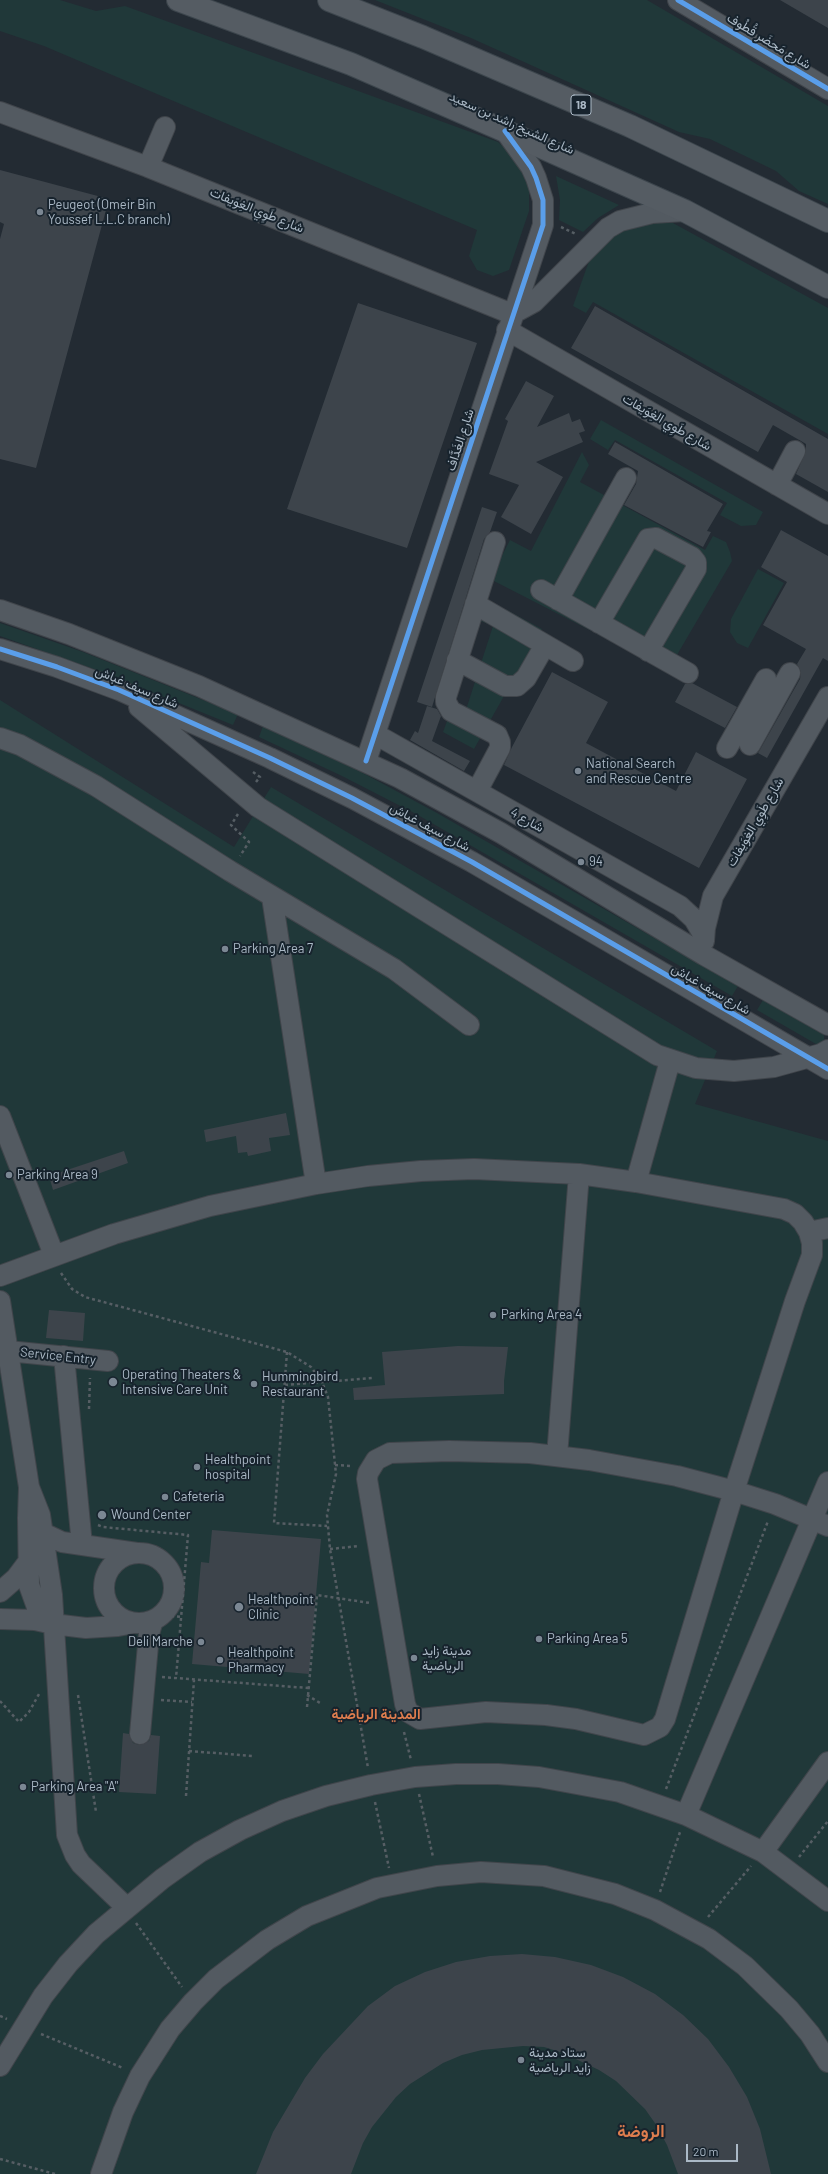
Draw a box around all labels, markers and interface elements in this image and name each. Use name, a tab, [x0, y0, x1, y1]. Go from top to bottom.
street label: شارع مَحضَر قُطُوف	[724, 10, 814, 72]
street label: شارع الشيخ راشد بن سعيد	[447, 88, 577, 158]
road number: 18	[571, 95, 591, 115]
street label: شارع طَوِي الغِوَيفات	[208, 184, 306, 236]
place label: Peugeot (Omeir Bin Youssef L.L.C branch)	[48, 197, 170, 228]
marker: Peugeot (Omeir Bin Youssef L.L.C branch)	[35, 207, 45, 217]
street label: شارع طَوِي الغِوَيفات	[620, 390, 714, 454]
street label: شارع الغَدَّاف	[443, 407, 477, 473]
street label: شارع سيف غباش	[93, 663, 181, 711]
place label: National Search and Rescue Centre	[586, 756, 692, 787]
marker: National Search and Rescue Centre	[573, 766, 583, 776]
street label: شارع طَوِي الغِوَيفات	[723, 775, 787, 869]
street label: شارع سيف غباش	[387, 799, 473, 855]
street label: شارع 4	[508, 804, 546, 836]
place label: 94	[589, 854, 603, 870]
marker: 94	[576, 857, 586, 867]
place label: Parking Area 7	[233, 941, 313, 957]
marker: Parking Area 7	[220, 944, 230, 954]
street label: شارع سيف غباش	[669, 960, 753, 1018]
place label: Parking Area 9	[17, 1167, 98, 1183]
marker: Parking Area 9	[4, 1170, 14, 1180]
place label: Parking Area 4	[501, 1307, 582, 1323]
marker: Parking Area 4	[488, 1310, 498, 1320]
street label: Service Entry	[19, 1344, 97, 1368]
place label: Operating Theaters & Intensive Care Unit	[122, 1367, 241, 1398]
place label: Hummingbird Restaurant	[262, 1369, 338, 1400]
marker: Operating Theaters & Intensive Care Unit	[107, 1376, 119, 1388]
marker: Hummingbird Restaurant	[249, 1379, 259, 1389]
place label: Healthpoint hospital	[205, 1452, 271, 1483]
marker: Healthpoint hospital	[192, 1462, 202, 1472]
place label: Cafeteria	[173, 1489, 224, 1505]
marker: Cafeteria	[160, 1492, 170, 1502]
place label: Wound Center	[111, 1507, 190, 1523]
marker: Wound Center	[96, 1509, 108, 1521]
place label: Healthpoint Clinic	[248, 1592, 314, 1623]
marker: Healthpoint Clinic	[233, 1601, 245, 1613]
place label: Parking Area 5	[547, 1631, 628, 1647]
place label: Deli Marche	[128, 1634, 193, 1650]
marker: Parking Area 5	[534, 1634, 544, 1644]
marker: Deli Marche	[196, 1637, 206, 1647]
place label: مدينة زايد الرياضية	[422, 1643, 471, 1674]
place label: Healthpoint Pharmacy	[228, 1645, 294, 1676]
marker: مدينة زايد الرياضية	[409, 1653, 419, 1663]
marker: Healthpoint Pharmacy	[215, 1655, 225, 1665]
district label: المدينة الرياضية	[331, 1706, 421, 1722]
place label: Parking Area "A"	[31, 1779, 118, 1795]
marker: Parking Area "A"	[18, 1782, 28, 1792]
place label: ستاد مدينة زايد الرياضية	[529, 2045, 591, 2076]
marker: ستاد مدينة زايد الرياضية	[516, 2055, 526, 2065]
district label: الروضة	[617, 2121, 665, 2141]
scale bar	[688, 2136, 740, 2162]
text: 20 m	[693, 2144, 719, 2158]

